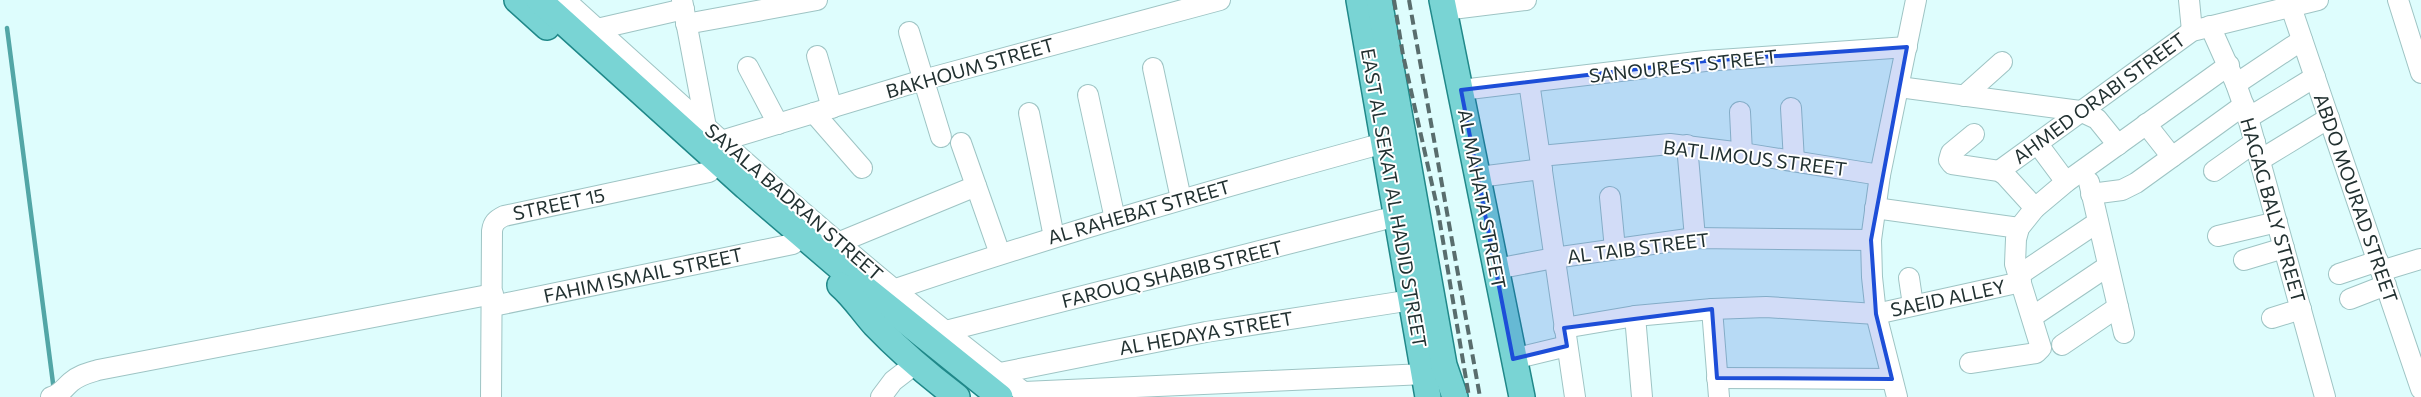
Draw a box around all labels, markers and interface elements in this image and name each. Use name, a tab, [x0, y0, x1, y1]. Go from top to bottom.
street label: AHMED ORABI STREET	[2008, 27, 2189, 168]
street label: BAKHOUM STREET	[883, 33, 1057, 103]
street label: SANOUREST STREET	[1588, 44, 1778, 87]
street label: EAST AL SEKAT AL HADID STREET	[1357, 46, 1432, 349]
street label: ABDO MOURAD STREET	[2310, 90, 2403, 305]
street label: AL MAHATA STREET	[1454, 107, 1511, 291]
street label: HAGAG BALY STREET	[2236, 115, 2311, 305]
street label: SAYALA BADRAN STREET	[701, 118, 888, 285]
street label: BATLIMOUS STREET	[1662, 135, 1848, 180]
street label: AL RAHEBAT STREET	[1045, 174, 1233, 249]
street label: STREET 15	[511, 183, 607, 224]
street label: AL TAIB STREET	[1566, 227, 1710, 268]
street label: FAROUQ SHABIB STREET	[1059, 235, 1285, 312]
street label: FAHIM ISMAIL STREET	[541, 242, 744, 307]
street label: SAEID ALLEY	[1888, 274, 2008, 321]
street label: AL HEDAYA STREET	[1117, 306, 1295, 359]

